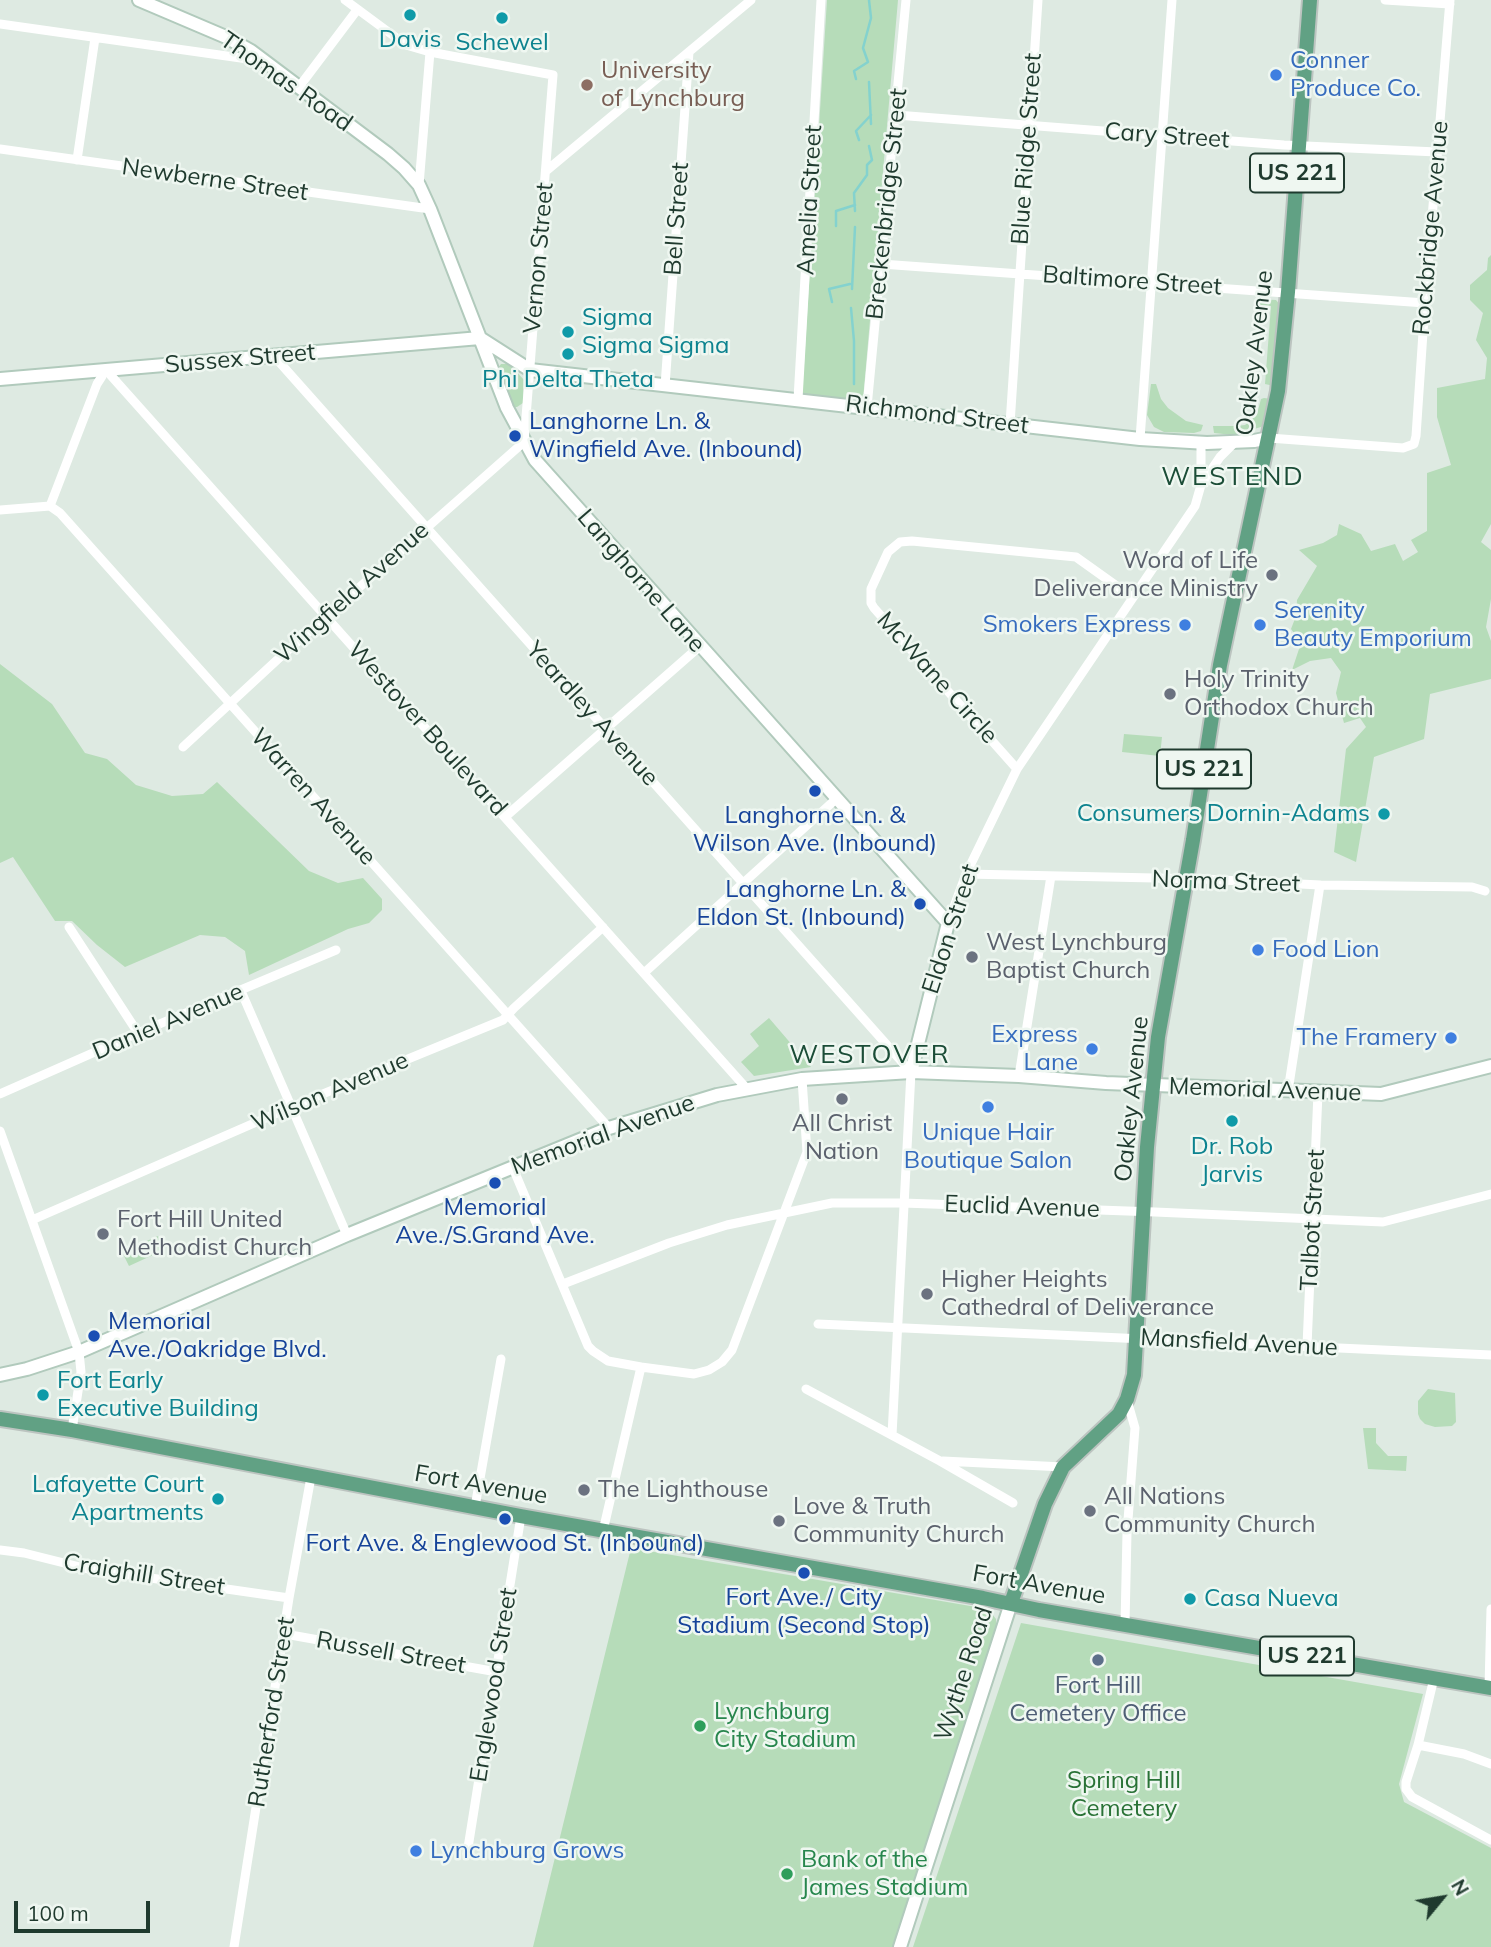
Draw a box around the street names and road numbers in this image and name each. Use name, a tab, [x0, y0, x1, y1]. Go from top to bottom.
street label: Thomas Road	[214, 26, 358, 138]
street label: Blue Ridge Street	[1006, 52, 1048, 246]
street label: Breckenbridge Street	[861, 87, 913, 321]
street label: Cary Street	[1104, 117, 1230, 155]
street label: Rockbridge Avenue	[1407, 120, 1455, 336]
street label: Amelia Street	[792, 124, 828, 276]
street label: Newberne Street	[120, 153, 310, 207]
road number: US 221	[1250, 154, 1344, 192]
street label: Bell Street	[659, 161, 695, 277]
street label: Vernon Street	[518, 181, 560, 335]
street label: Baltimore Street	[1041, 260, 1223, 302]
street label: Oakley Avenue	[1231, 269, 1279, 437]
street label: Sussex Street	[164, 338, 316, 380]
street label: Richmond Street	[844, 389, 1030, 441]
street label: Langhorne Lane	[571, 503, 711, 659]
street label: Wingfield Avenue	[269, 516, 435, 670]
street label: McWane Circle	[870, 606, 1004, 750]
street label: Westover Boulevard	[341, 636, 513, 822]
street label: Yeardley Avenue	[520, 636, 664, 792]
street label: Warren Avenue	[244, 723, 382, 871]
road number: US 221	[1157, 750, 1251, 789]
street label: Eldon Street	[917, 861, 985, 997]
street label: Norma Street	[1151, 865, 1301, 899]
street label: Daniel Avenue	[88, 977, 248, 1067]
street label: Oakley Avenue	[1109, 1015, 1155, 1183]
street label: Wilson Avenue	[247, 1046, 413, 1138]
street label: Memorial Avenue	[1168, 1072, 1362, 1108]
street label: Memorial Avenue	[507, 1088, 699, 1182]
street label: Talbot Street	[1295, 1148, 1331, 1292]
street label: Euclid Avenue	[944, 1190, 1100, 1224]
street label: Mansfield Avenue	[1139, 1323, 1339, 1363]
street label: Fort Avenue	[412, 1459, 550, 1511]
street label: Craighill Street	[61, 1548, 227, 1602]
street label: Fort Avenue	[970, 1559, 1108, 1611]
street label: Englewood Street	[464, 1586, 524, 1784]
street label: Wythe Road	[929, 1603, 999, 1745]
street label: Rutherford Street	[243, 1615, 301, 1809]
street label: Russell Street	[314, 1626, 468, 1680]
road number: US 221	[1260, 1637, 1354, 1676]

